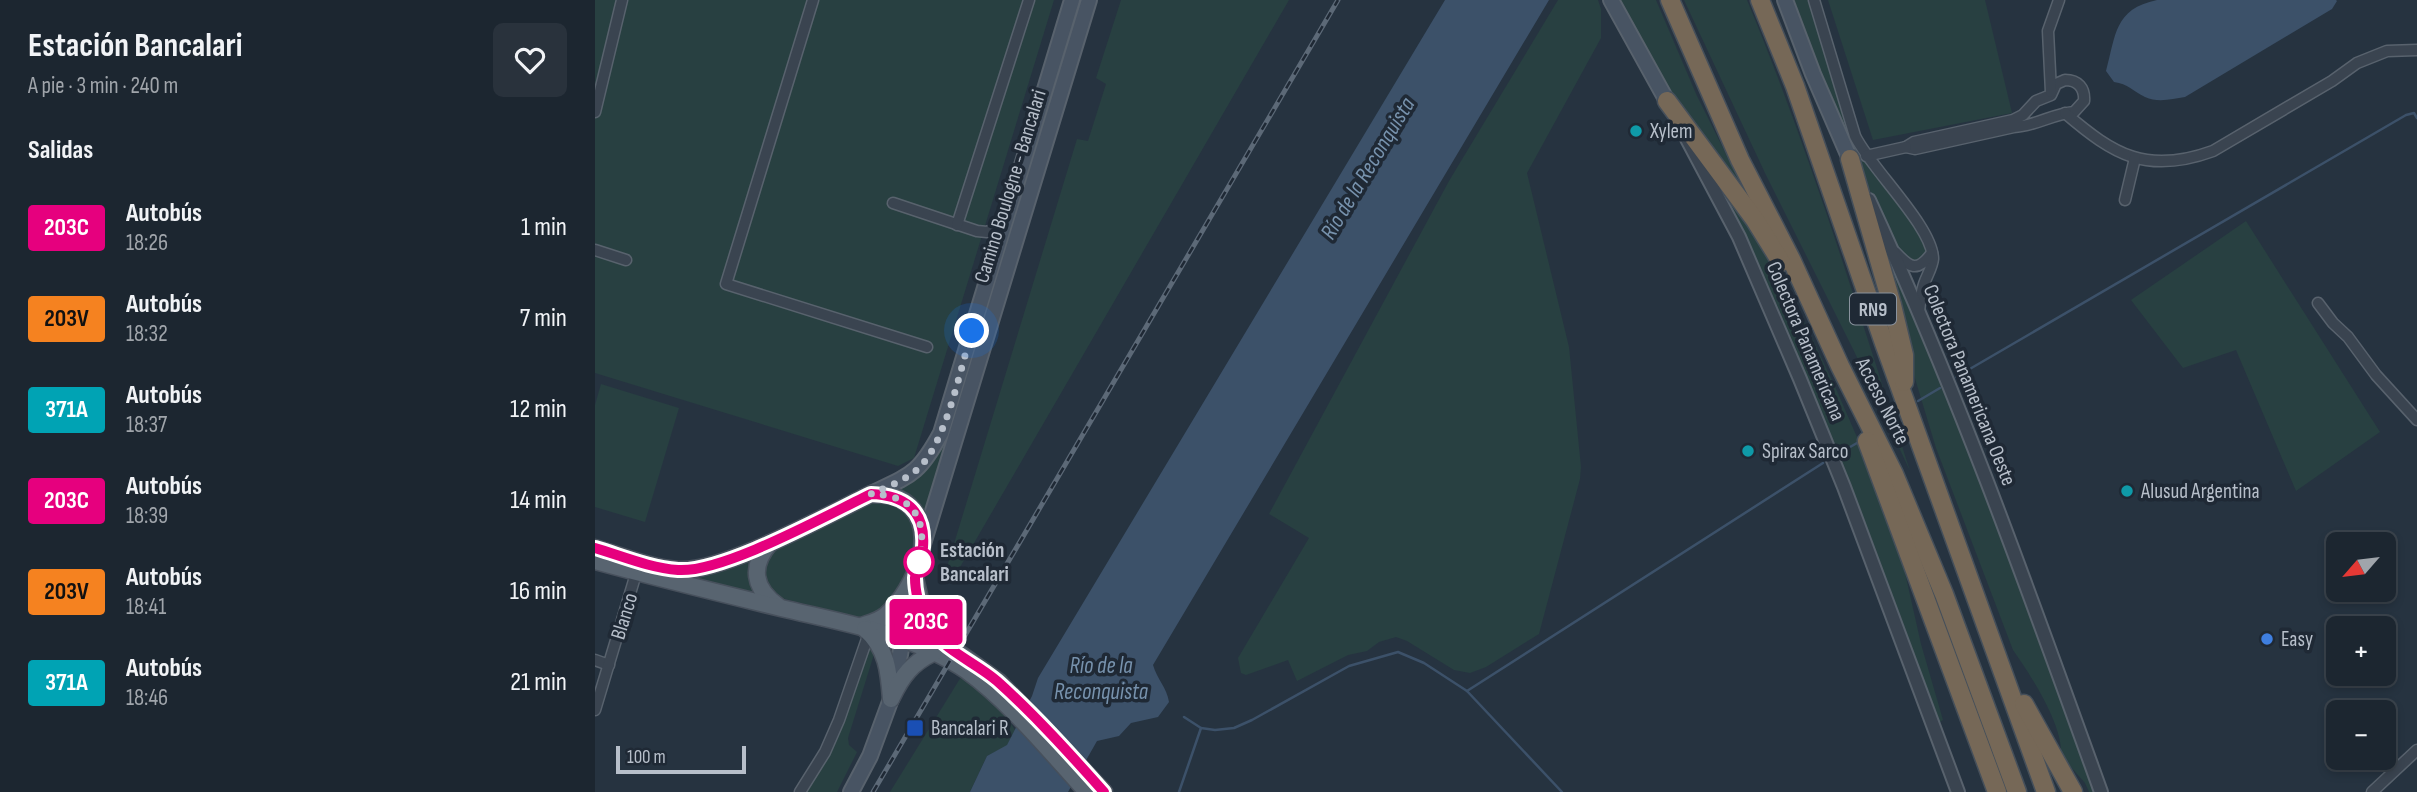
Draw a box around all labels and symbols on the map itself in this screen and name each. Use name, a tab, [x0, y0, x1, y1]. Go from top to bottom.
street label: Camino Boulogne - Bancalari	[969, 87, 1052, 286]
water label: Río de la Reconquista	[1314, 92, 1422, 245]
place label: Xylem	[1649, 119, 1692, 144]
marker: Xylem	[1628, 123, 1644, 139]
street label: Colectora Panamericana	[1761, 258, 1850, 424]
street label: Colectora Panamericana Oeste	[1918, 281, 2021, 489]
road number: RN9	[1850, 294, 1896, 324]
your location	[954, 313, 989, 348]
street label: Acceso Norte	[1850, 353, 1915, 449]
place label: Spirax Sarco	[1762, 439, 1848, 464]
marker: Spirax Sarco	[1740, 443, 1756, 459]
place label: Alusud Argentina	[2140, 479, 2259, 504]
marker: Alusud Argentina	[2119, 483, 2135, 499]
north arrow	[2326, 532, 2396, 602]
place label: Estación Bancalari	[940, 538, 1009, 587]
marker: Estación Bancalari	[904, 547, 934, 577]
street label: Blanco	[606, 590, 643, 642]
line badge: 203C	[877, 599, 975, 645]
place label: Easy	[2281, 627, 2313, 652]
marker: Easy	[2259, 631, 2275, 647]
water label: Río de la Reconquista	[1054, 652, 1149, 706]
place label: Bancalari R	[931, 716, 1009, 741]
marker: Bancalari R	[905, 718, 925, 738]
scale bar	[616, 743, 745, 775]

